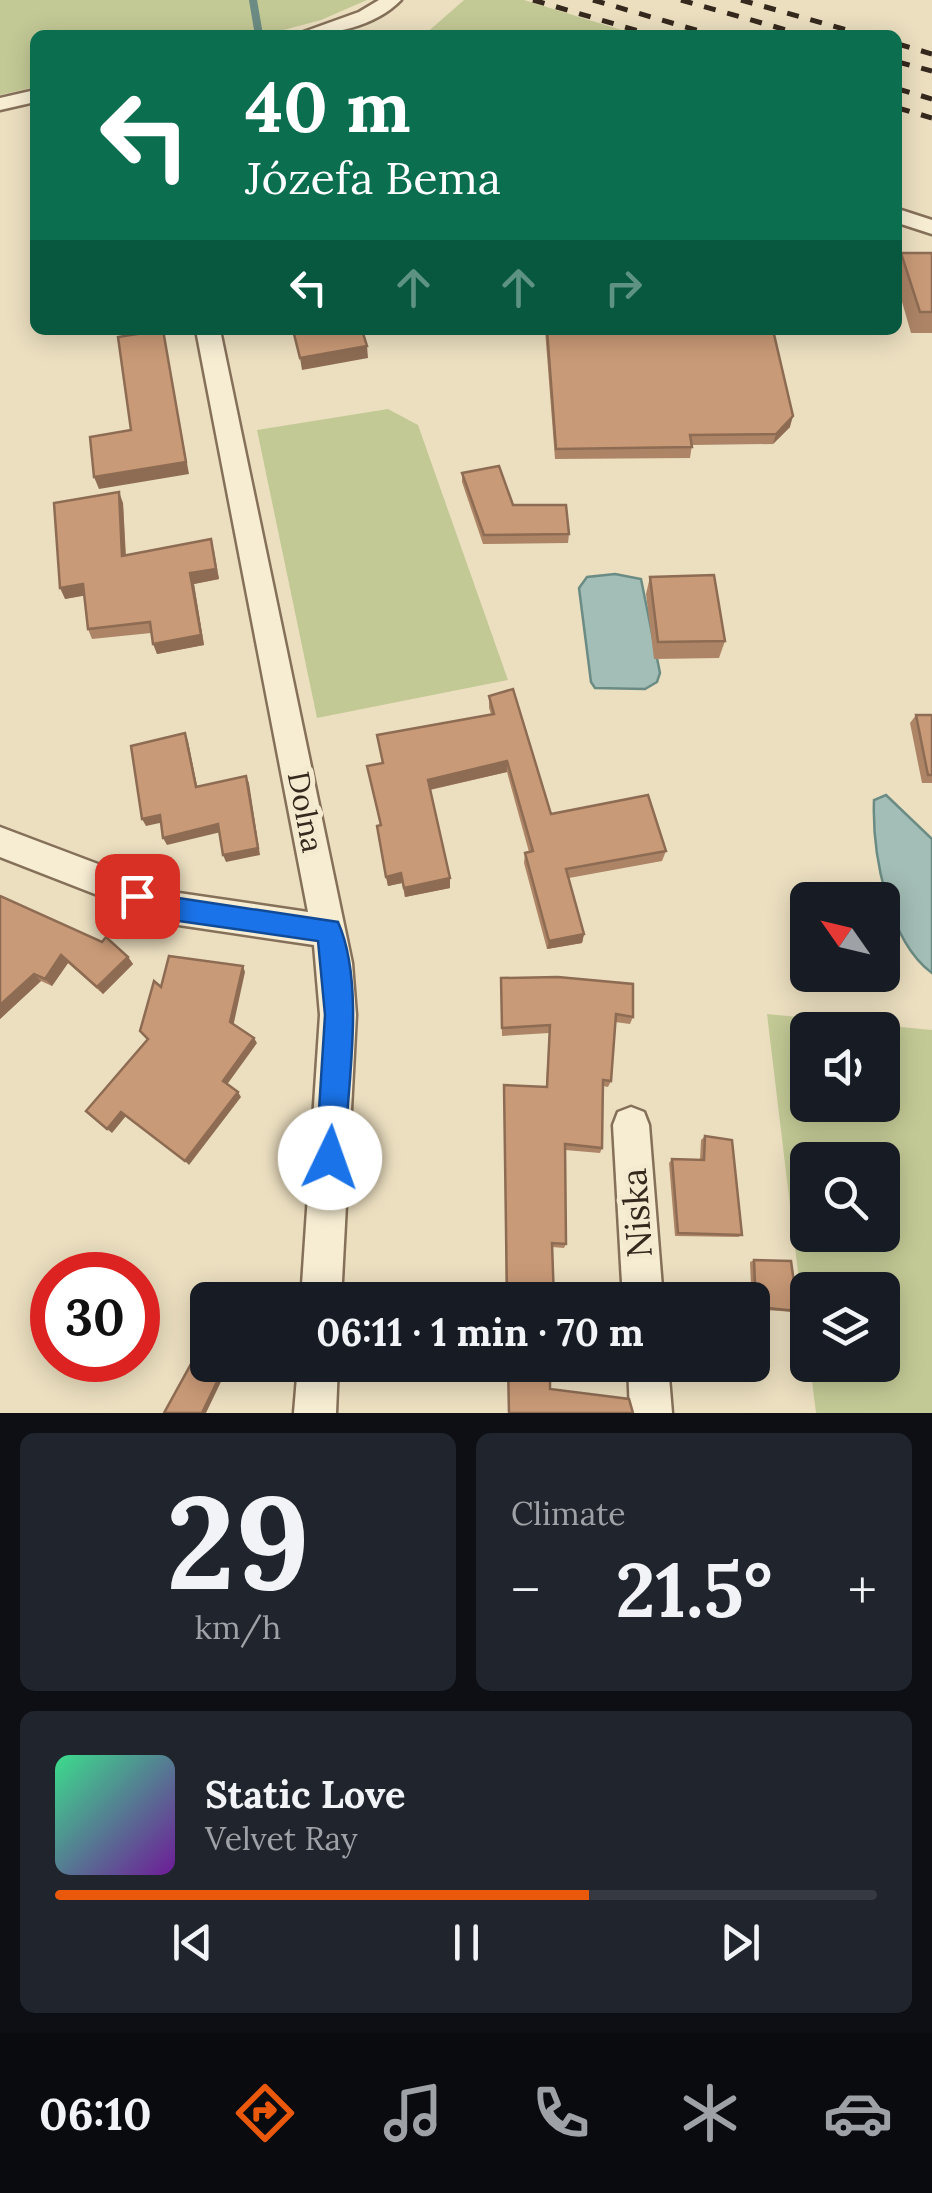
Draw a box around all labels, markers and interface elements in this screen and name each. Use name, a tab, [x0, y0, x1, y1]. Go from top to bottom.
text: 40 m	[245, 62, 411, 151]
icon: left	[80, 70, 210, 200]
text: Józefa Bema	[245, 149, 501, 206]
icon: left	[281, 260, 336, 315]
icon: ahead	[386, 260, 441, 315]
icon: ahead	[491, 260, 546, 315]
icon: right	[596, 260, 651, 315]
street label: Dolna	[280, 768, 332, 856]
pin	[95, 854, 180, 939]
icon: arrive	[110, 869, 165, 924]
north arrow	[790, 882, 900, 992]
map controls	[790, 882, 900, 1382]
button: sound	[790, 1012, 900, 1122]
position arrow	[278, 1106, 382, 1210]
button: search	[790, 1142, 900, 1252]
street label: Niska	[611, 1167, 662, 1259]
speed limit sign: 30	[30, 1252, 160, 1382]
button: layers	[790, 1272, 900, 1382]
text: 06:11 · 1 min · 70 m	[316, 1308, 644, 1356]
text: 29	[166, 1458, 310, 1625]
text: Climate	[511, 1493, 626, 1534]
text: 21.5°	[615, 1542, 773, 1638]
text: −	[511, 1555, 540, 1625]
text: +	[848, 1555, 877, 1625]
text: km/h	[195, 1607, 281, 1648]
text: Static Love	[205, 1770, 405, 1818]
text: Velvet Ray	[205, 1818, 358, 1859]
icon: previous	[165, 1915, 220, 1970]
icon: pause	[439, 1915, 494, 1970]
icon: next	[713, 1915, 768, 1970]
icon: directions	[230, 2078, 300, 2148]
icon: music	[378, 2078, 448, 2148]
icon: phone	[526, 2078, 596, 2148]
icon: climate	[675, 2078, 745, 2148]
icon: car	[823, 2078, 893, 2148]
text: 06:10	[39, 2085, 152, 2142]

